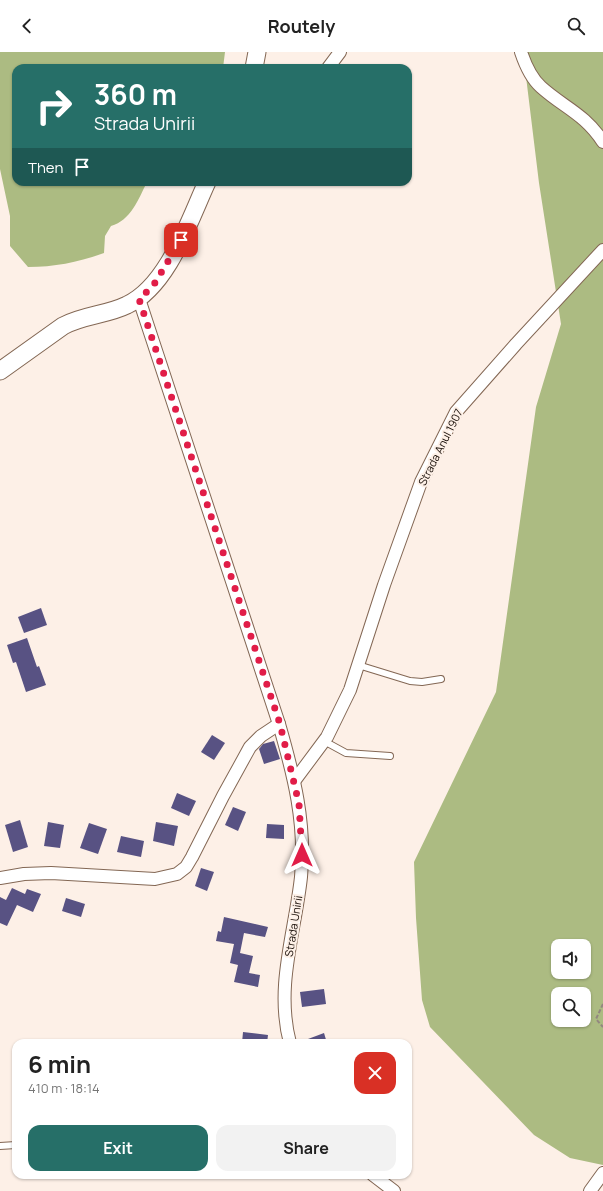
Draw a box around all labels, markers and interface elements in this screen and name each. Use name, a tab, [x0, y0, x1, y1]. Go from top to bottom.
text: Routely	[268, 14, 335, 38]
icon: back	[16, 15, 38, 37]
icon: search	[565, 15, 587, 37]
text: 360 m	[94, 75, 177, 113]
icon: right	[28, 80, 80, 132]
text: Strada Unirii	[94, 111, 195, 135]
icon: arrive	[71, 156, 93, 178]
text: Then	[28, 157, 63, 178]
pin	[164, 223, 198, 257]
icon: arrive	[170, 229, 192, 251]
street label: Strada Anul 1907	[414, 406, 466, 488]
position arrow	[281, 834, 323, 876]
street label: Strada Unirii	[281, 894, 305, 958]
map controls	[551, 939, 591, 1027]
button: sound	[551, 939, 591, 979]
button: search	[551, 987, 591, 1027]
text: 6 min	[28, 1047, 91, 1080]
button: close	[354, 1052, 396, 1094]
text: 410 m · 18:14	[28, 1079, 100, 1097]
button: Exit	[28, 1125, 208, 1171]
button: Share	[216, 1125, 396, 1171]

